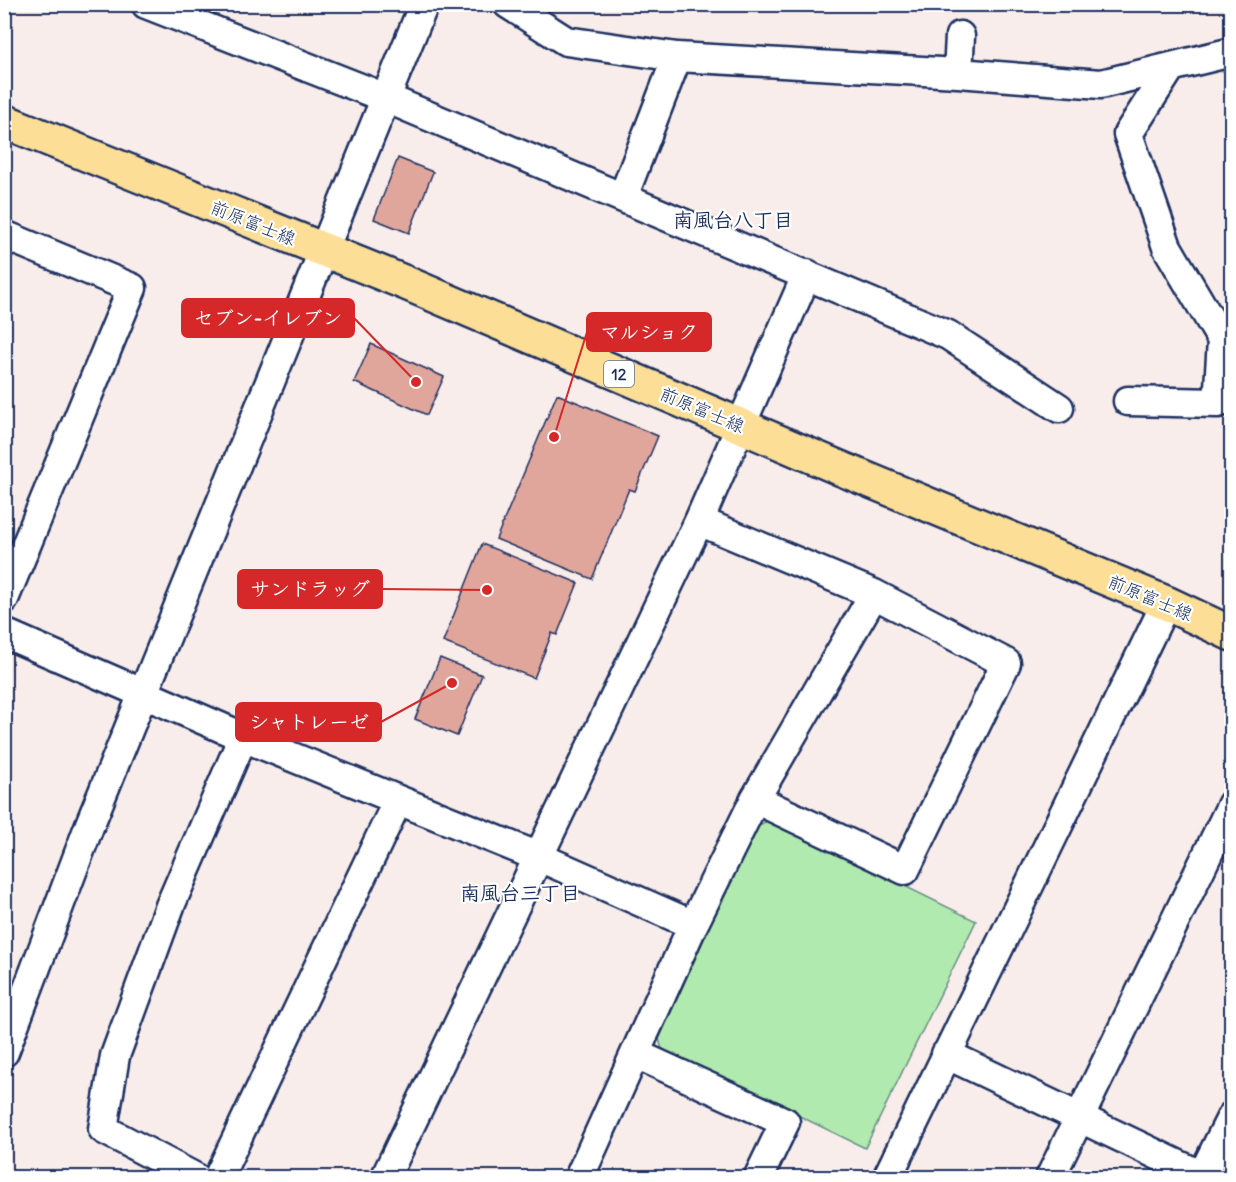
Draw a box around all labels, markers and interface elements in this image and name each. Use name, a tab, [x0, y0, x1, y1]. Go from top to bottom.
street label: 前原富士線	[207, 195, 299, 250]
district label: 南風台八丁目	[673, 207, 793, 232]
callout: セブン-イレブン	[182, 299, 354, 337]
text: セブン-イレブン	[194, 305, 342, 330]
callout: マルショク	[587, 313, 711, 351]
text: マルショク	[600, 319, 698, 344]
road number: 12	[604, 361, 634, 387]
street label: 前原富士線	[656, 381, 748, 438]
street label: 前原富士線	[1104, 569, 1196, 626]
callout: サンドラッグ	[238, 570, 382, 608]
text: サンドラッグ	[250, 576, 370, 601]
callout: シャトレーゼ	[236, 703, 381, 741]
text: シャトレーゼ	[249, 709, 369, 734]
district label: 南風台三丁目	[460, 880, 580, 905]

